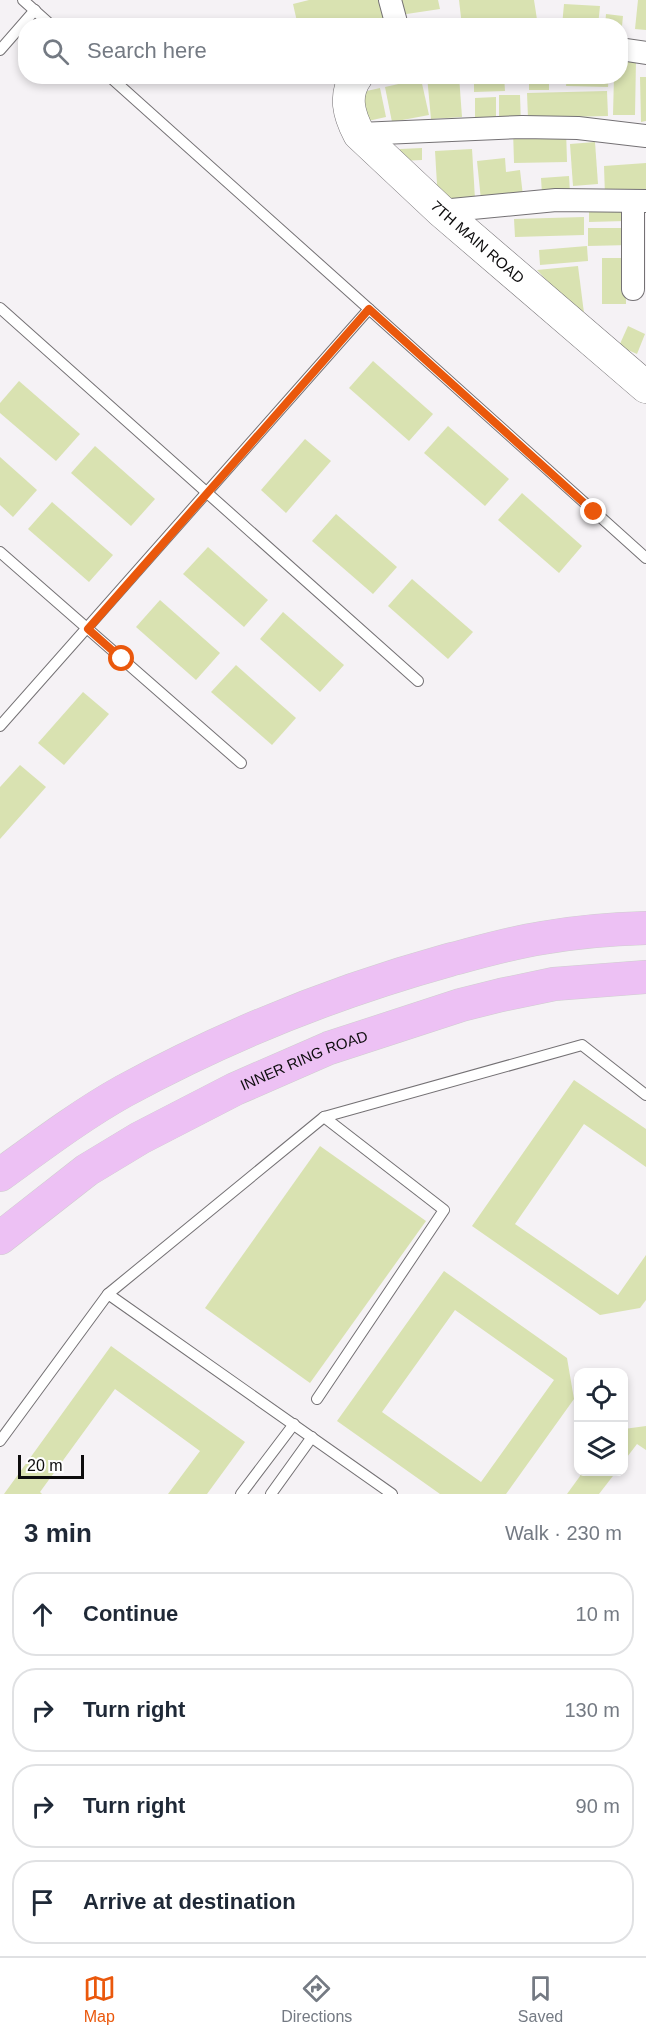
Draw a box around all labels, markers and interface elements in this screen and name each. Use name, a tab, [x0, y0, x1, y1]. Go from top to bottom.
search box	[18, 18, 628, 84]
icon: search	[39, 35, 72, 68]
text: Search here	[87, 38, 207, 63]
street label: 7TH MAIN ROAD	[428, 197, 528, 287]
route end	[580, 498, 606, 524]
route start	[108, 645, 134, 671]
street label: INNER RING ROAD	[238, 1027, 370, 1094]
map controls	[574, 1368, 628, 1476]
button: locate	[574, 1368, 628, 1422]
button: layers	[574, 1422, 628, 1476]
scale bar	[18, 1452, 84, 1480]
text: 20 m	[27, 1457, 63, 1474]
text: 3 min	[24, 1518, 92, 1548]
text: Walk · 230 m	[505, 1522, 622, 1544]
icon: ahead	[26, 1598, 59, 1631]
text: Continue	[83, 1601, 178, 1626]
text: 10 m	[576, 1603, 620, 1625]
icon: right	[26, 1694, 59, 1727]
text: Turn right	[83, 1697, 185, 1722]
text: 130 m	[564, 1699, 620, 1721]
icon: right	[26, 1790, 59, 1823]
text: Turn right	[83, 1793, 185, 1818]
text: 90 m	[576, 1795, 620, 1817]
icon: arrive	[26, 1886, 59, 1919]
text: Arrive at destination	[83, 1889, 296, 1914]
tab: Map	[83, 1972, 116, 2026]
tab: Directions	[281, 1972, 352, 2026]
tab: Saved	[518, 1972, 563, 2026]

